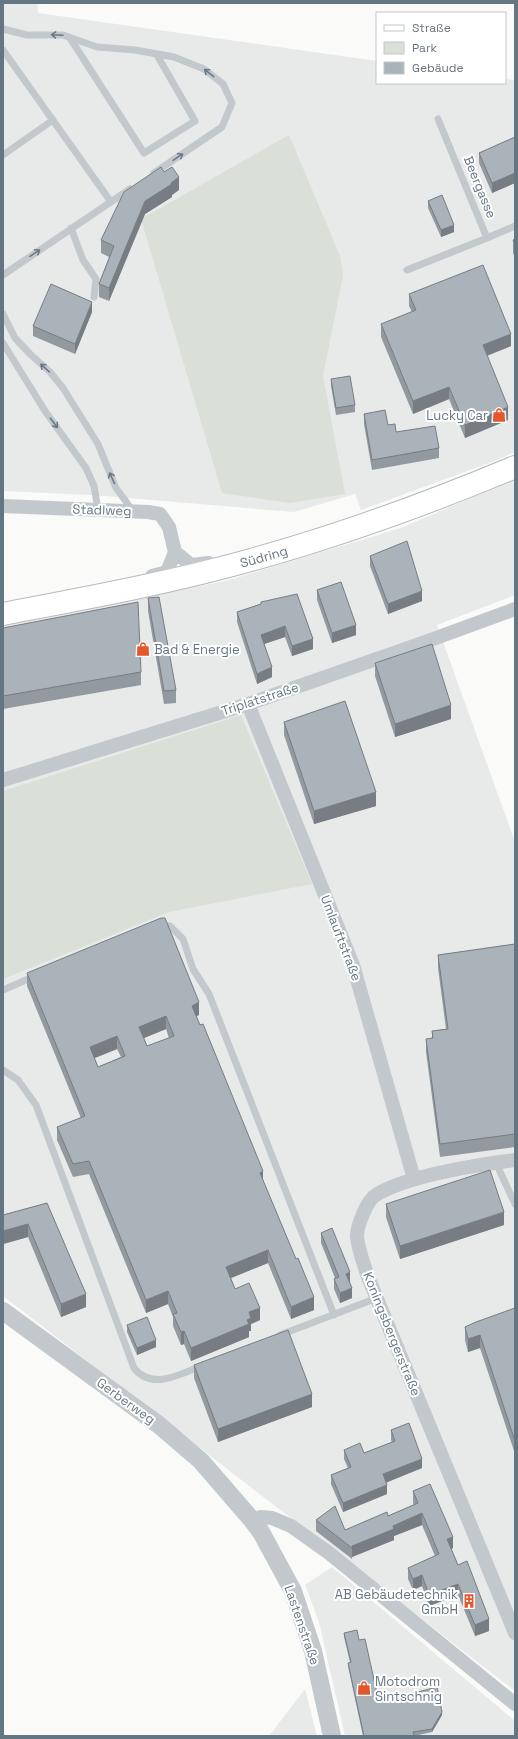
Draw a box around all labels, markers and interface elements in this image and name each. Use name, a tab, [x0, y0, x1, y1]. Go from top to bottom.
legend	[376, 12, 506, 84]
text: Straße	[412, 20, 451, 36]
one-way arrow	[51, 32, 64, 39]
text: Park	[412, 40, 437, 56]
text: Gebäude	[412, 60, 464, 76]
one-way arrow	[203, 68, 214, 77]
one-way arrow	[172, 153, 183, 161]
street label: Beergasse	[460, 153, 500, 221]
one-way arrow	[29, 249, 40, 257]
one-way arrow	[40, 363, 51, 372]
place label: Lucky Car	[426, 407, 488, 424]
shop icon: Lucky Car	[491, 407, 507, 423]
one-way arrow	[50, 417, 58, 428]
one-way arrow	[108, 473, 115, 485]
street label: Stadlweg	[72, 500, 132, 520]
street label: Südring	[238, 541, 289, 571]
shop icon: Bad & Energie	[135, 641, 151, 657]
place label: Bad & Energie	[154, 641, 240, 658]
street label: Triplatstraße	[219, 679, 301, 719]
street label: Umlauftstraße	[317, 893, 365, 983]
street label: Koningsbergerstraße	[359, 1269, 425, 1399]
street label: Gerberweg	[93, 1374, 159, 1428]
street label: Lastenstraße	[280, 1583, 324, 1667]
place label: AB Gebäudetechnik GmbH	[335, 1586, 458, 1618]
building icon: AB Gebäudetechnik GmbH	[461, 1593, 477, 1609]
place label: Motodrom Sintschnig	[375, 1673, 442, 1705]
shop icon: Motodrom Sintschnig	[356, 1680, 372, 1696]

